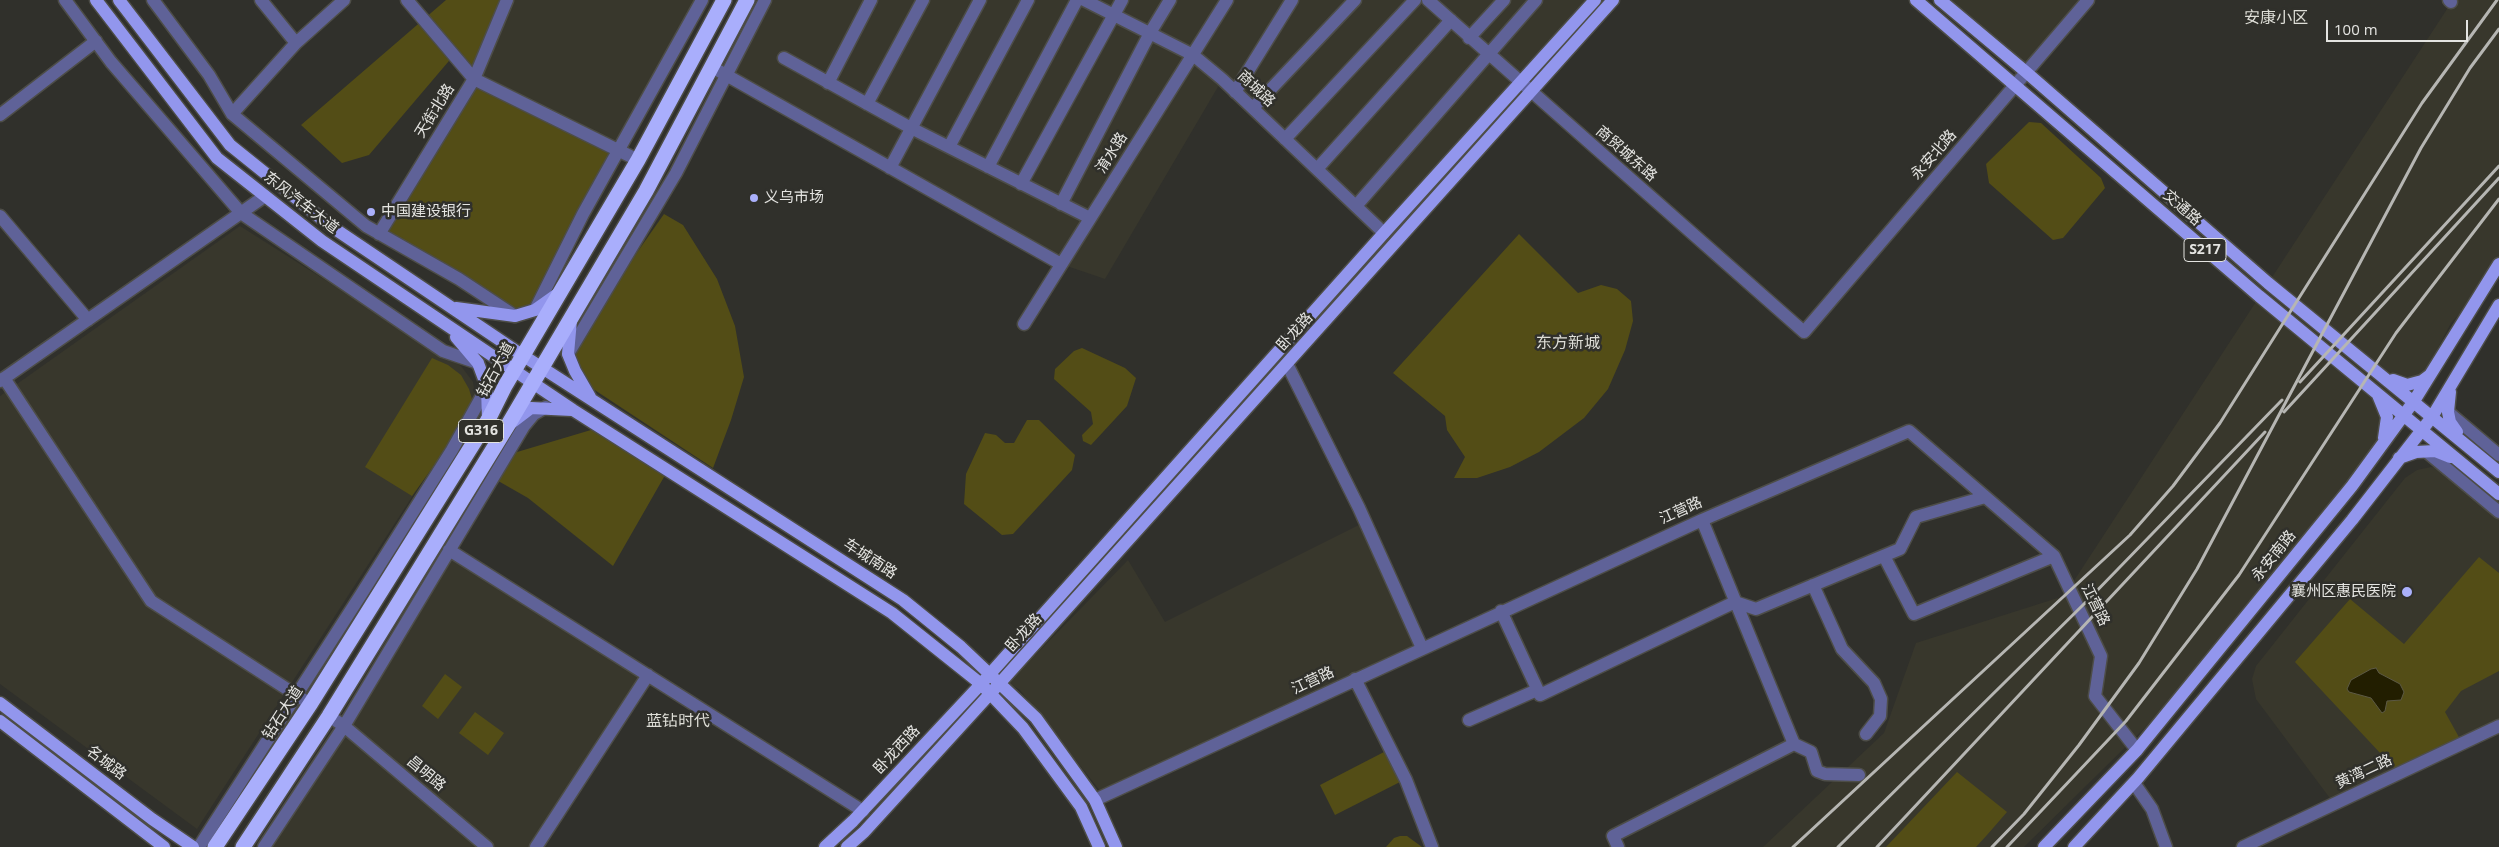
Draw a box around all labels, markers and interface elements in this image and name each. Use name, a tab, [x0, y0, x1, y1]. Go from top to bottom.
district label: 安康小区	[2244, 8, 2308, 28]
scale bar	[2329, 10, 2472, 42]
text: 100 m	[2334, 19, 2378, 39]
street label: 商城路	[1233, 67, 1279, 111]
street label: 天街北路	[411, 81, 459, 141]
street label: 商贸城东路	[1592, 123, 1660, 185]
street label: 永安北路	[1908, 126, 1960, 184]
street label: 淯水路	[1092, 129, 1132, 177]
street label: 东风汽车大道	[260, 168, 342, 238]
street label: 交通路	[2159, 186, 2205, 230]
place label: 义乌市场	[764, 189, 824, 207]
marker: 义乌市场	[748, 192, 760, 204]
place label: 中国建设银行	[381, 203, 471, 221]
marker: 中国建设银行	[365, 206, 377, 218]
road number: S217	[2184, 238, 2226, 262]
street label: 卧龙路	[1273, 309, 1317, 355]
district label: 东方新城	[1536, 333, 1600, 353]
street label: 钻石大道	[474, 339, 518, 401]
road number: G316	[458, 420, 504, 442]
street label: 江营路	[1657, 494, 1705, 528]
street label: 永安南路	[2248, 527, 2300, 585]
street label: 车城南路	[840, 535, 900, 583]
street label: 江营路	[2077, 581, 2113, 629]
place label: 襄州区惠民医院	[2291, 583, 2396, 601]
marker: 襄州区惠民医院	[2400, 585, 2414, 599]
street label: 卧龙路	[1002, 610, 1046, 656]
street label: 江营路	[1289, 663, 1337, 699]
street label: 钻石大道	[259, 683, 307, 743]
district label: 蓝钻时代	[646, 711, 710, 731]
street label: 卧龙西路	[870, 722, 924, 778]
street label: 名城路	[83, 742, 129, 784]
street label: 黄湾二路	[2333, 751, 2395, 793]
street label: 昌明路	[403, 753, 449, 795]

